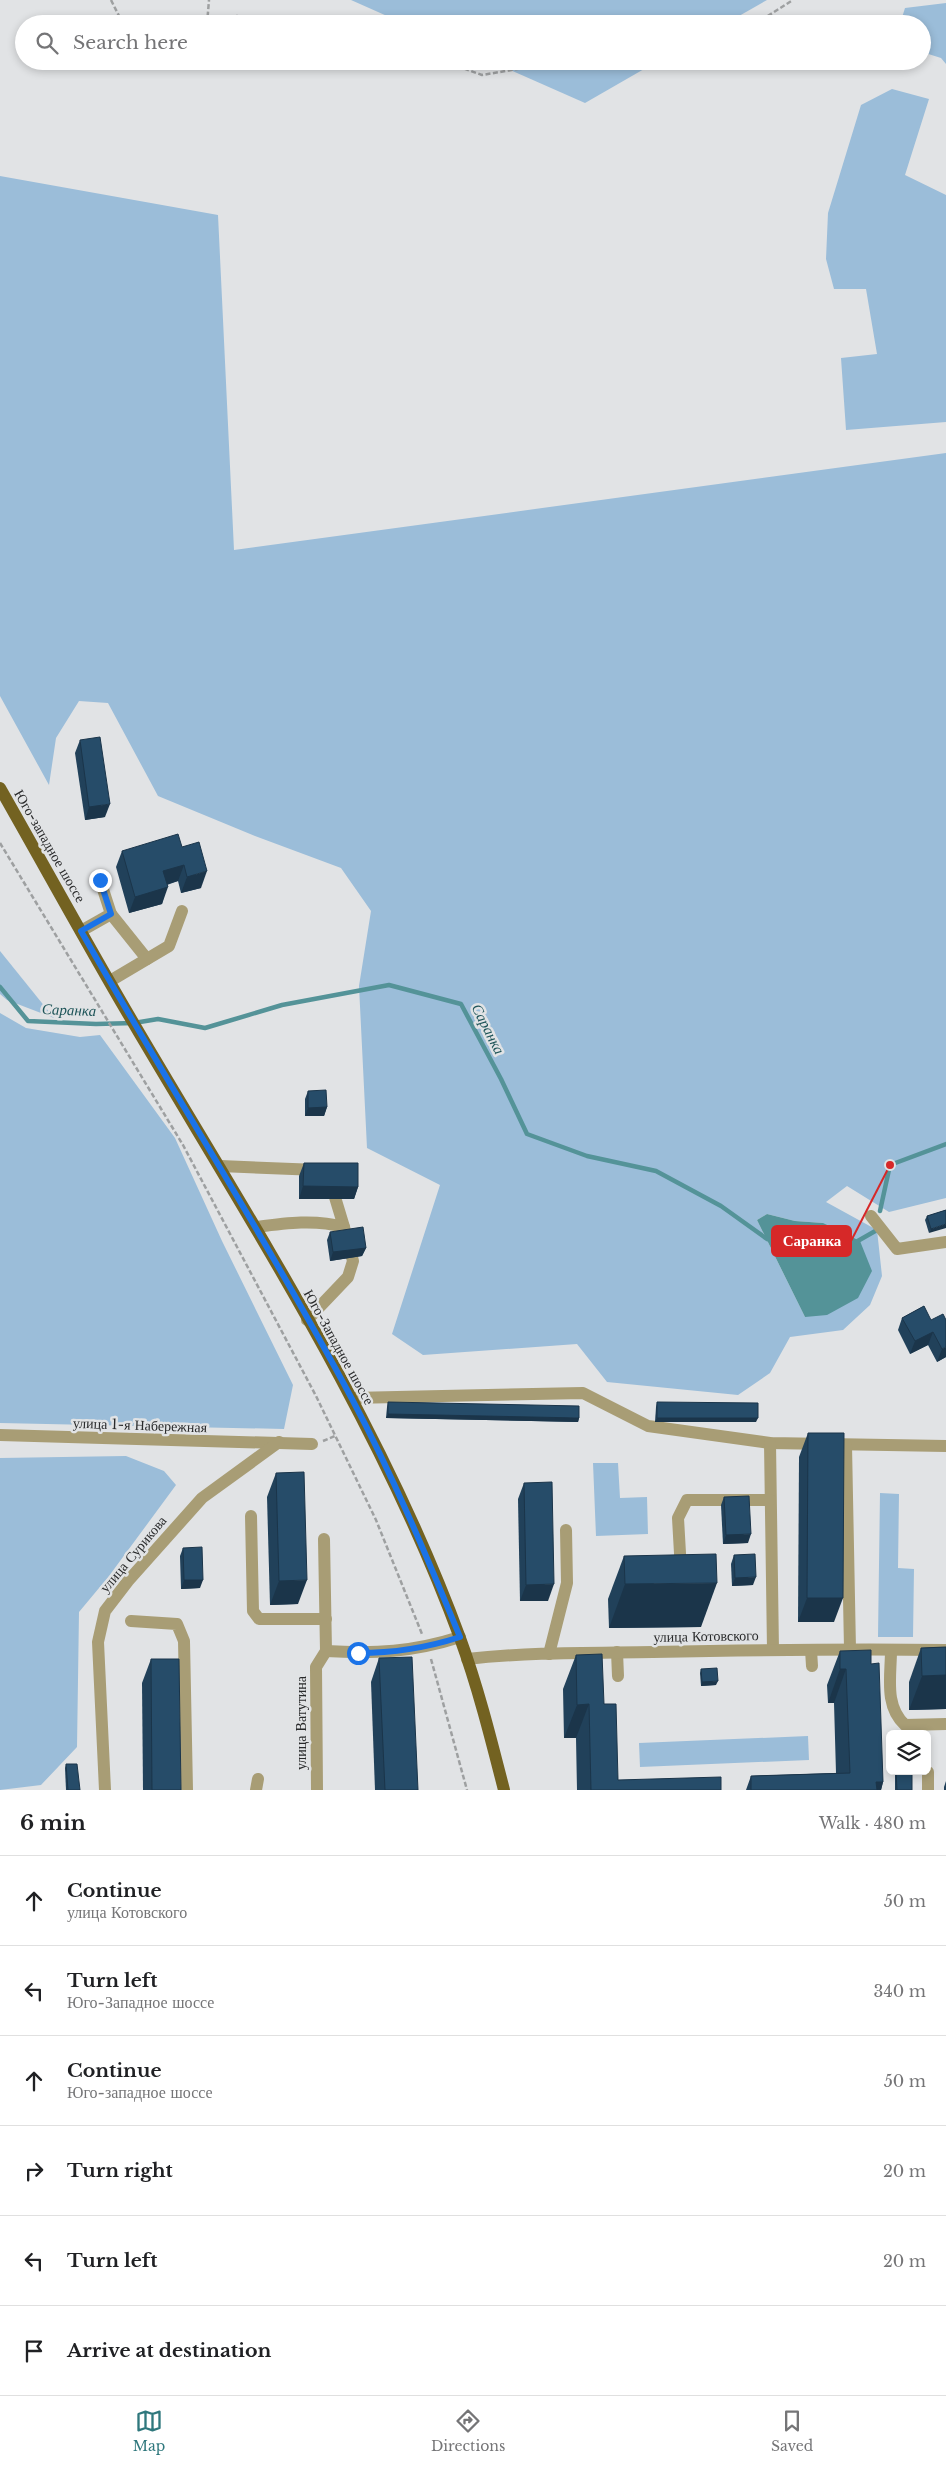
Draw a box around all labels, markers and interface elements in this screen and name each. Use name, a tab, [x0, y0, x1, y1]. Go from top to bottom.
search box	[15, 15, 931, 70]
icon: search	[33, 29, 61, 57]
text: Search here	[73, 31, 188, 54]
street label: Юго-западное шоссе	[10, 786, 90, 906]
route end	[89, 869, 112, 892]
water label: Саранка	[42, 999, 96, 1020]
water label: Саранка	[468, 1000, 509, 1057]
callout: Саранка	[772, 1226, 851, 1256]
text: Саранка	[783, 1231, 842, 1250]
street label: Юго-Западное шоссе	[300, 1286, 378, 1408]
street label: улица 1-я Набережная	[73, 1414, 208, 1436]
street label: улица Сурикова	[96, 1511, 171, 1596]
street label: улица Котовского	[653, 1626, 759, 1646]
route start	[347, 1642, 370, 1665]
street label: улица Ватутина	[292, 1675, 310, 1770]
map controls	[886, 1730, 931, 1775]
button: layers	[886, 1730, 931, 1775]
text: 6 min	[20, 1810, 86, 1836]
text: Walk · 480 m	[819, 1813, 926, 1833]
text: Continue	[67, 1879, 162, 1902]
icon: ahead	[20, 1887, 48, 1915]
text: 50 m	[884, 1891, 926, 1911]
text: улица Котовского	[67, 1902, 187, 1922]
text: Turn left	[67, 1969, 158, 1992]
icon: left	[20, 1977, 48, 2005]
text: 340 m	[874, 1981, 926, 2001]
text: Юго-Западное шоссе	[67, 1992, 214, 2012]
text: Continue	[67, 2059, 162, 2082]
icon: ahead	[20, 2067, 48, 2095]
text: 50 m	[884, 2071, 926, 2091]
text: Юго-западное шоссе	[67, 2082, 213, 2102]
icon: right	[20, 2157, 48, 2185]
text: Turn right	[67, 2159, 173, 2182]
text: 20 m	[883, 2161, 926, 2181]
icon: left	[20, 2247, 48, 2275]
text: Turn left	[67, 2249, 158, 2272]
text: 20 m	[883, 2251, 926, 2271]
icon: arrive	[20, 2337, 48, 2365]
text: Arrive at destination	[67, 2339, 271, 2362]
tab: Map	[133, 2407, 165, 2455]
tab: Directions	[431, 2407, 505, 2455]
tab: Saved	[771, 2407, 813, 2455]

